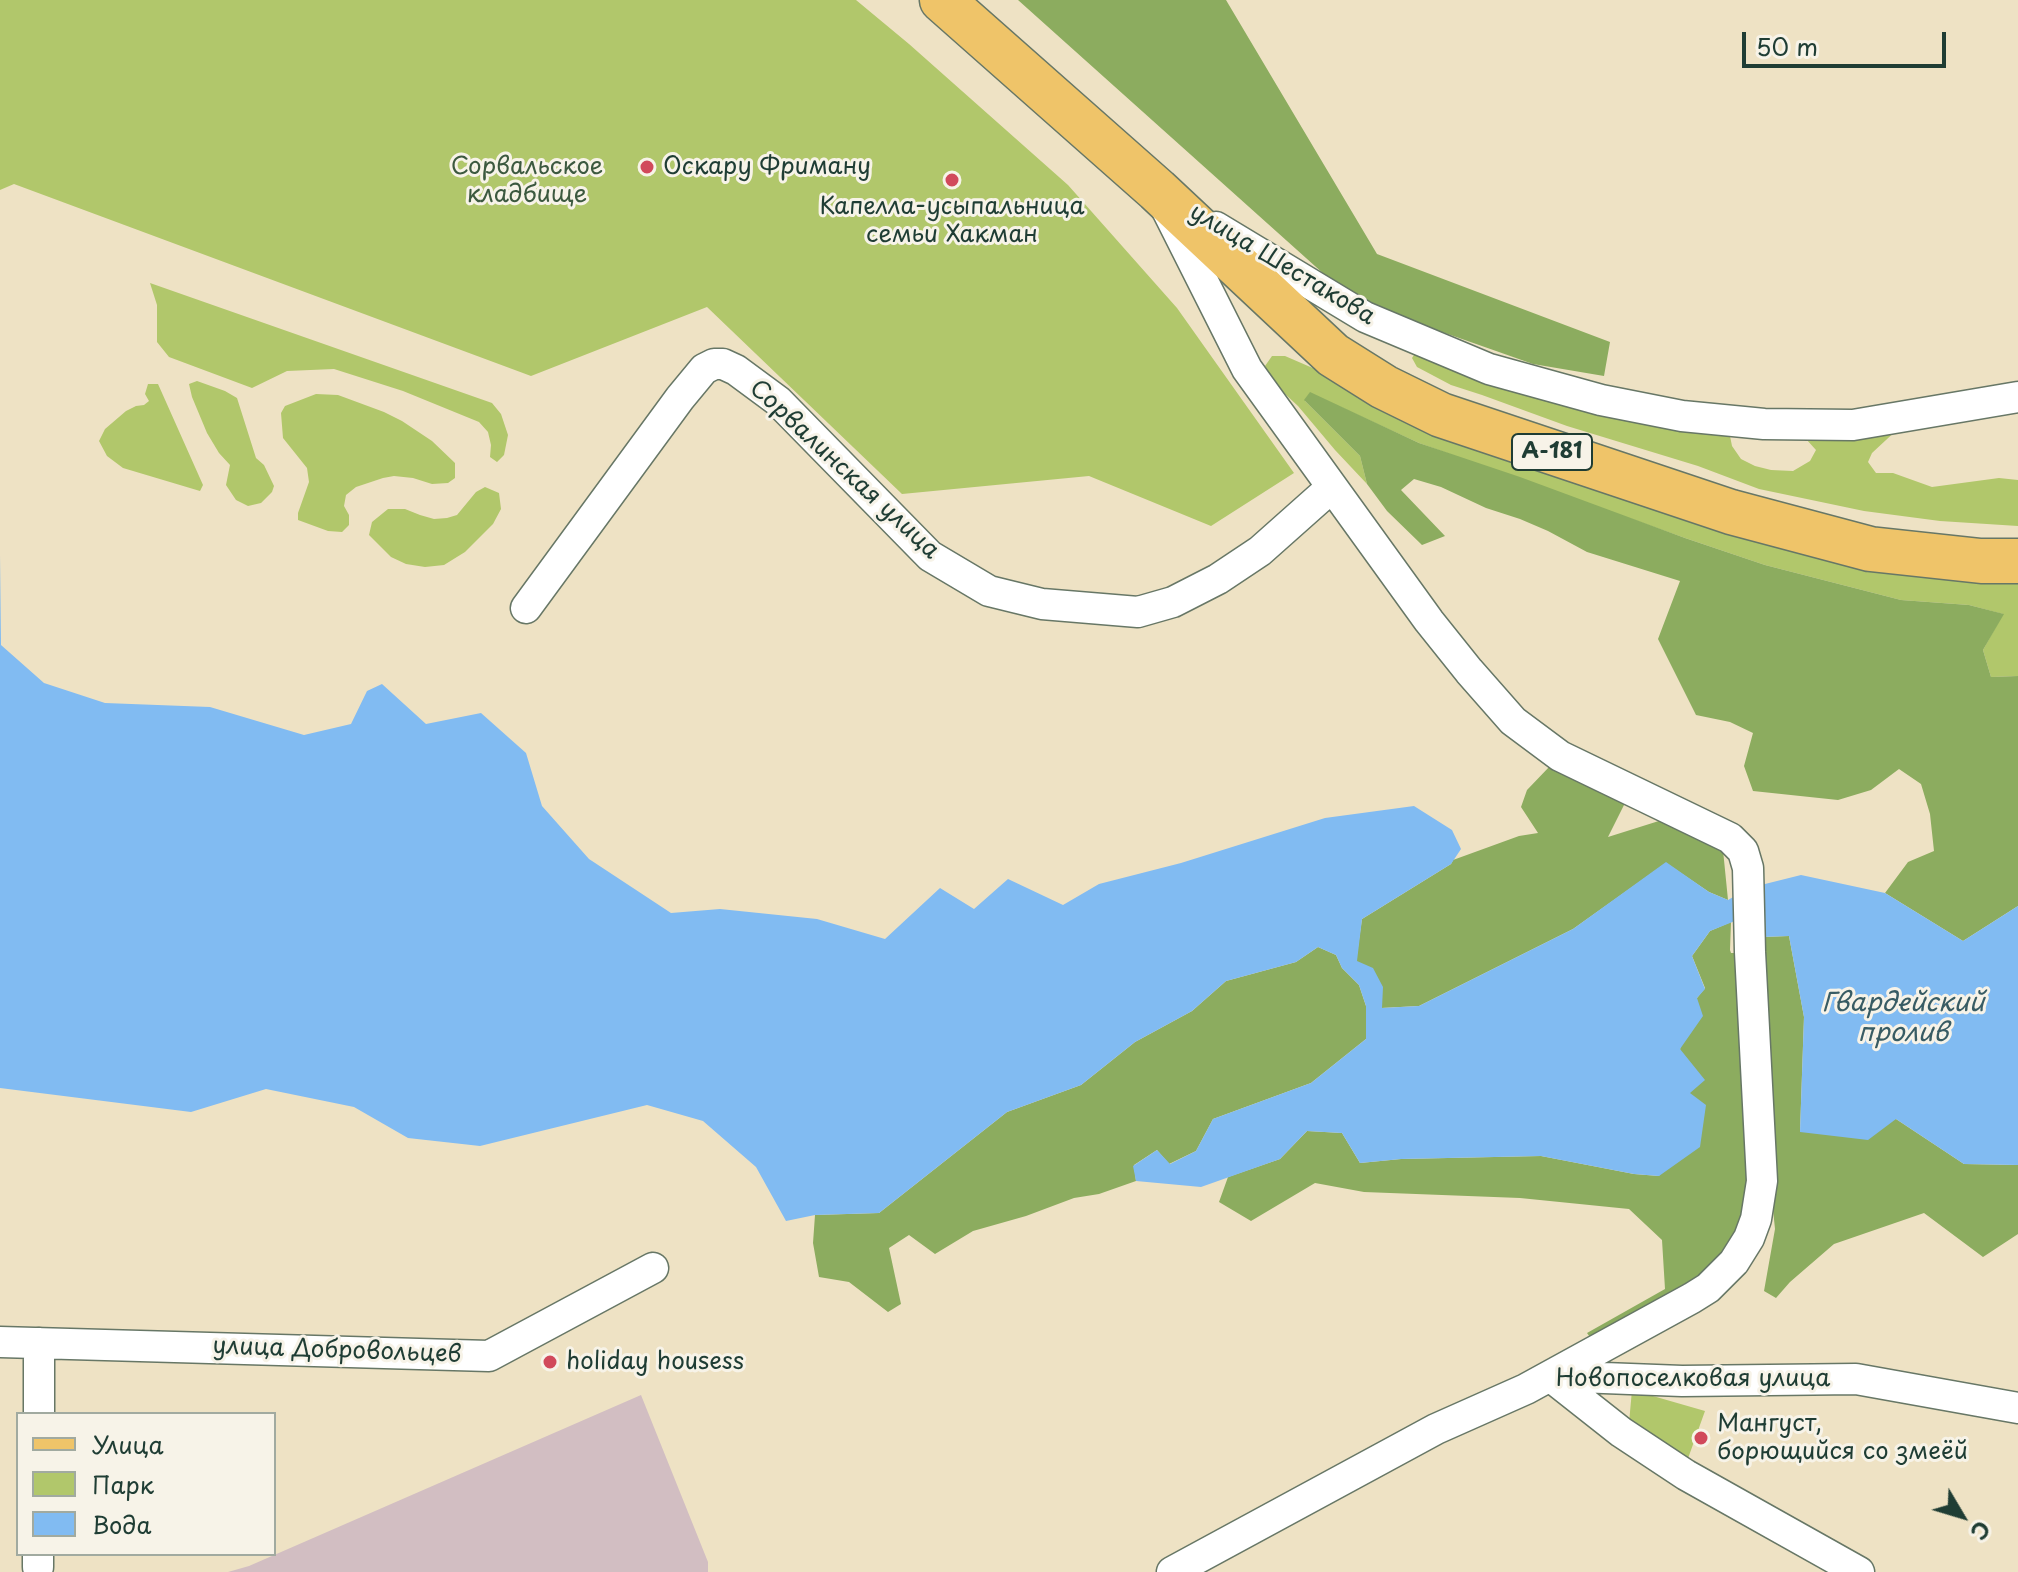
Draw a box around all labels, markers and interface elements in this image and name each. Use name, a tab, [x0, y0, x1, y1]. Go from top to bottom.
scale bar	[1746, 16, 1950, 66]
text: 50 m	[1756, 28, 1818, 64]
park label: Сорвальское кладбище	[451, 153, 603, 209]
place label: Оскару Фриману	[663, 153, 871, 181]
marker: Оскару Фриману	[638, 158, 656, 176]
marker: Капелла-усыпальница семьи Хакман	[943, 171, 961, 189]
place label: Капелла-усыпальница семьи Хакман	[820, 193, 1084, 249]
street label: улица Шестакова	[1184, 198, 1380, 332]
street label: Сорвалинская улица	[743, 374, 945, 566]
road number: А-181	[1512, 434, 1592, 470]
water label: Гвардейский пролив	[1822, 988, 1984, 1050]
street label: улица Добровольцев	[212, 1332, 462, 1370]
place label: holiday housess	[566, 1348, 744, 1376]
marker: holiday housess	[541, 1353, 559, 1371]
street label: Новопоселковая улица	[1556, 1365, 1830, 1393]
place label: Мангуст, борющийся со змеёй	[1717, 1410, 1968, 1466]
legend	[16, 1412, 276, 1556]
text: Улица	[92, 1426, 164, 1462]
marker: Мангуст, борющийся со змеёй	[1692, 1429, 1710, 1447]
text: Парк	[92, 1466, 154, 1502]
north arrow	[1922, 1476, 2002, 1556]
text: Вода	[92, 1506, 151, 1542]
text: С	[1963, 1514, 1999, 1548]

